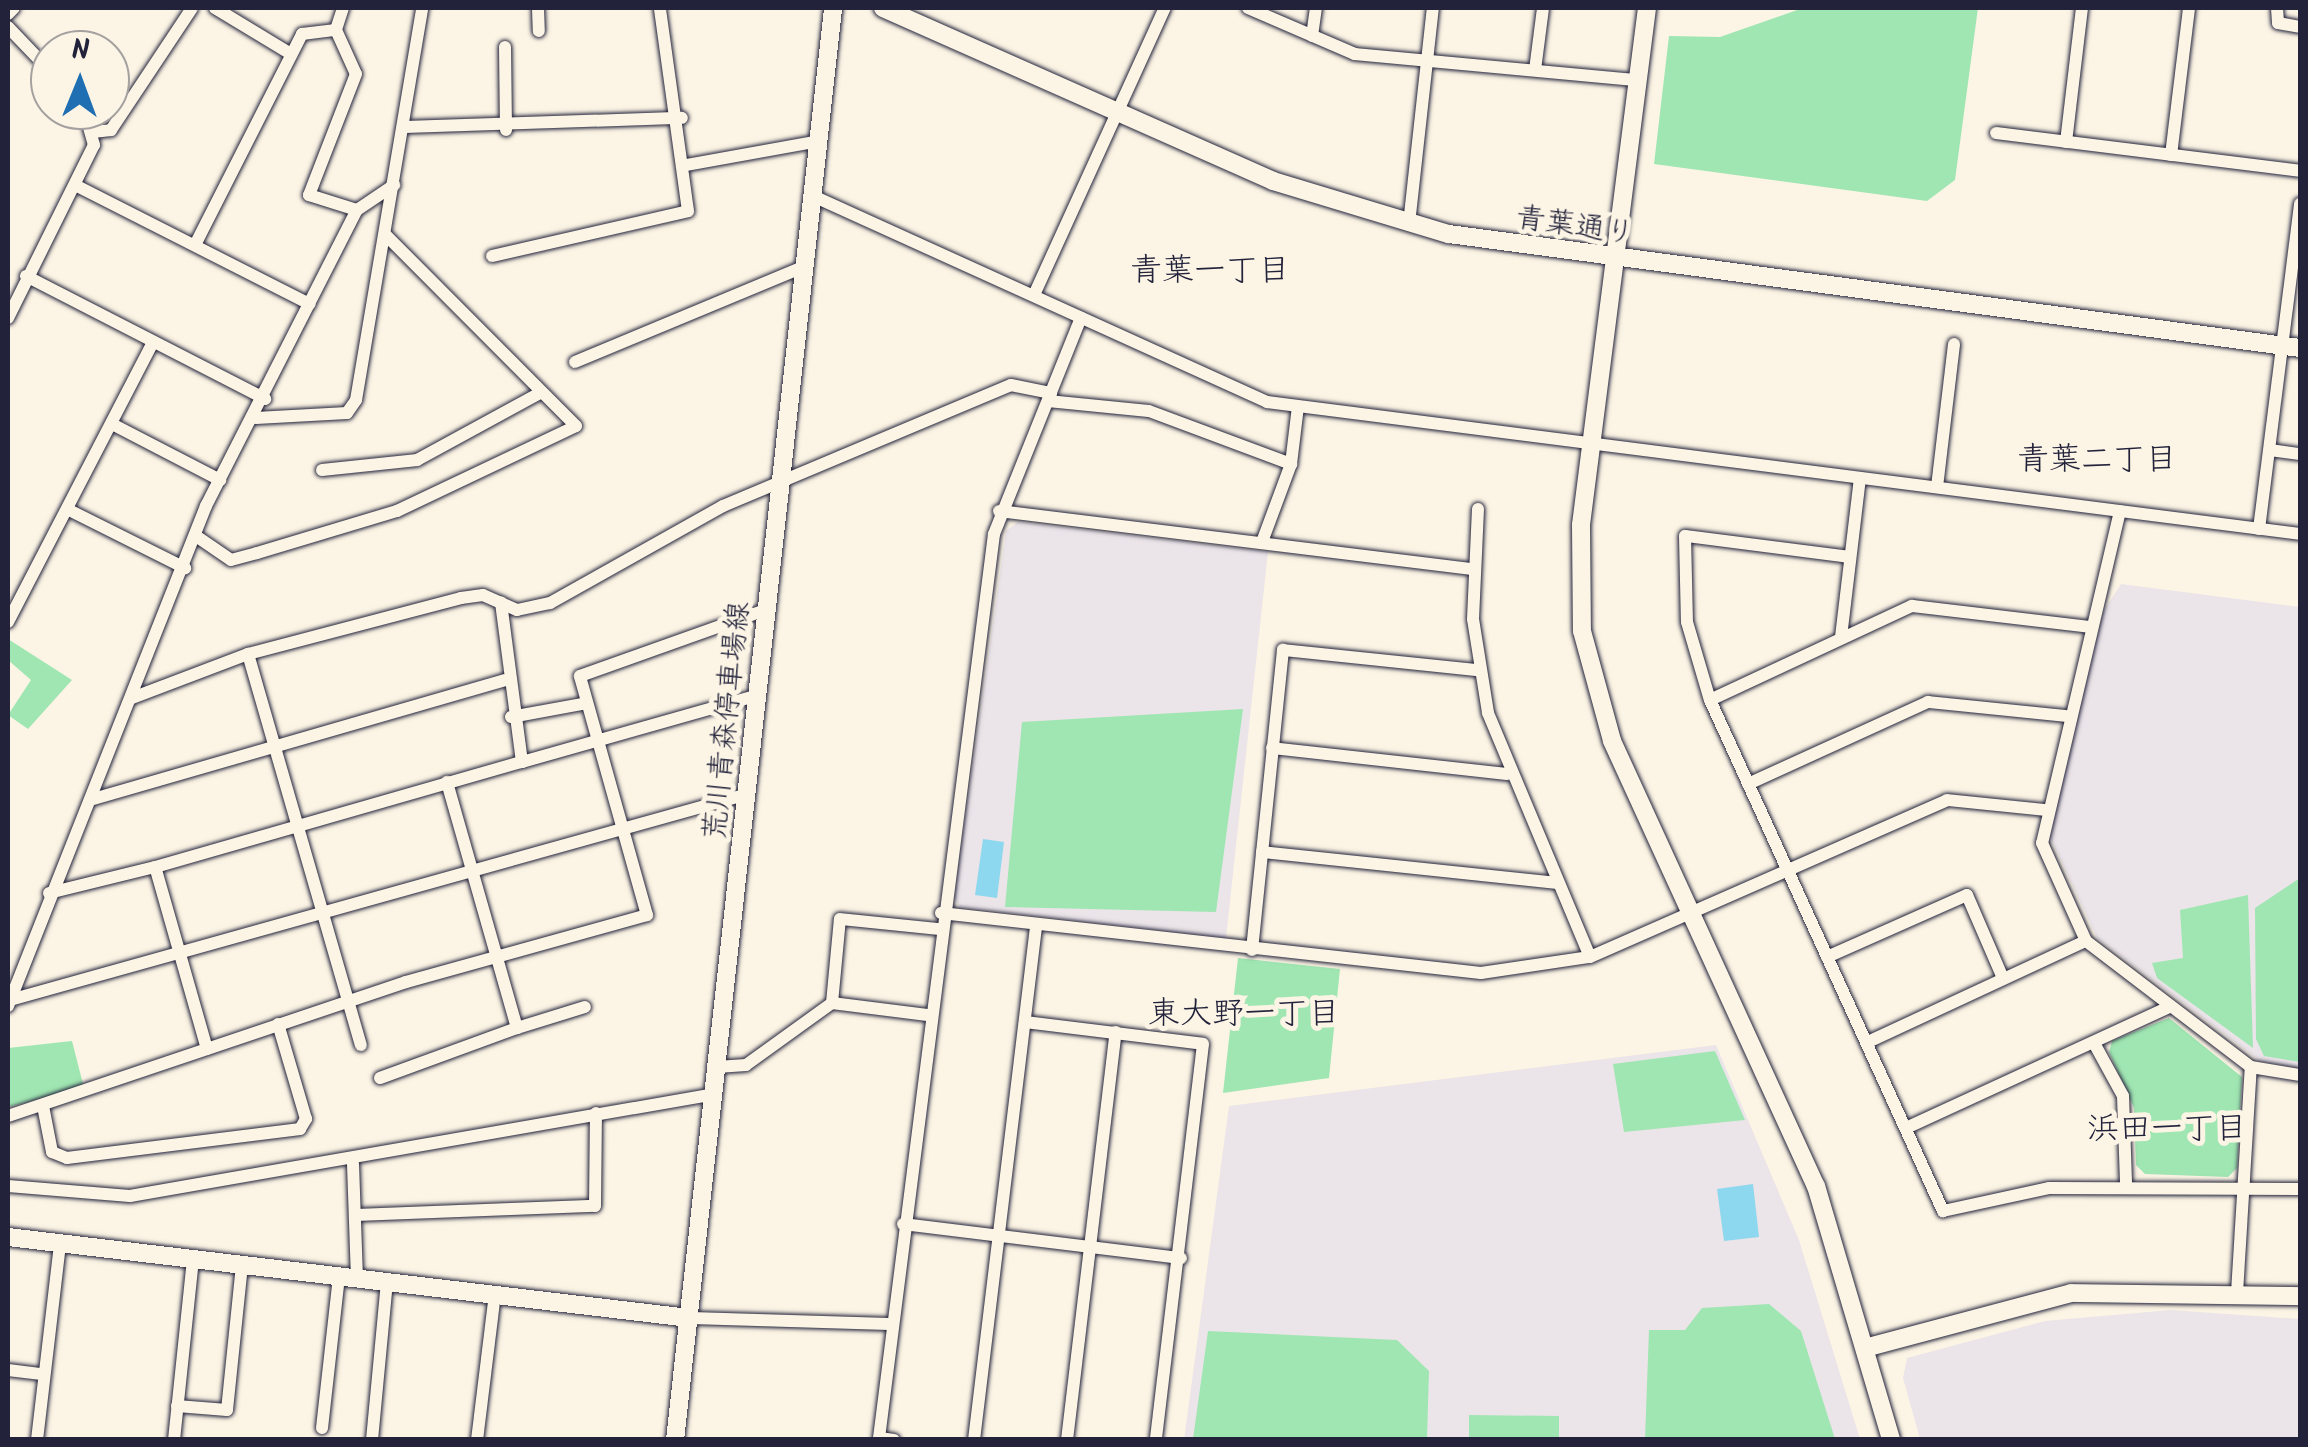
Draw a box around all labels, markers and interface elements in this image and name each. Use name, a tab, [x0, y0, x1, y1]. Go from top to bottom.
text: N	[71, 29, 90, 74]
north arrow	[30, 30, 130, 130]
street label: 青葉通り	[1513, 201, 1637, 253]
district label: 青葉一丁目	[1130, 253, 1290, 291]
district label: 青葉二丁目	[2017, 442, 2177, 480]
street label: 荒川青森停車場線	[698, 600, 758, 842]
district label: 東大野一丁目	[1148, 996, 1340, 1034]
district label: 浜田一丁目	[2087, 1111, 2247, 1149]

